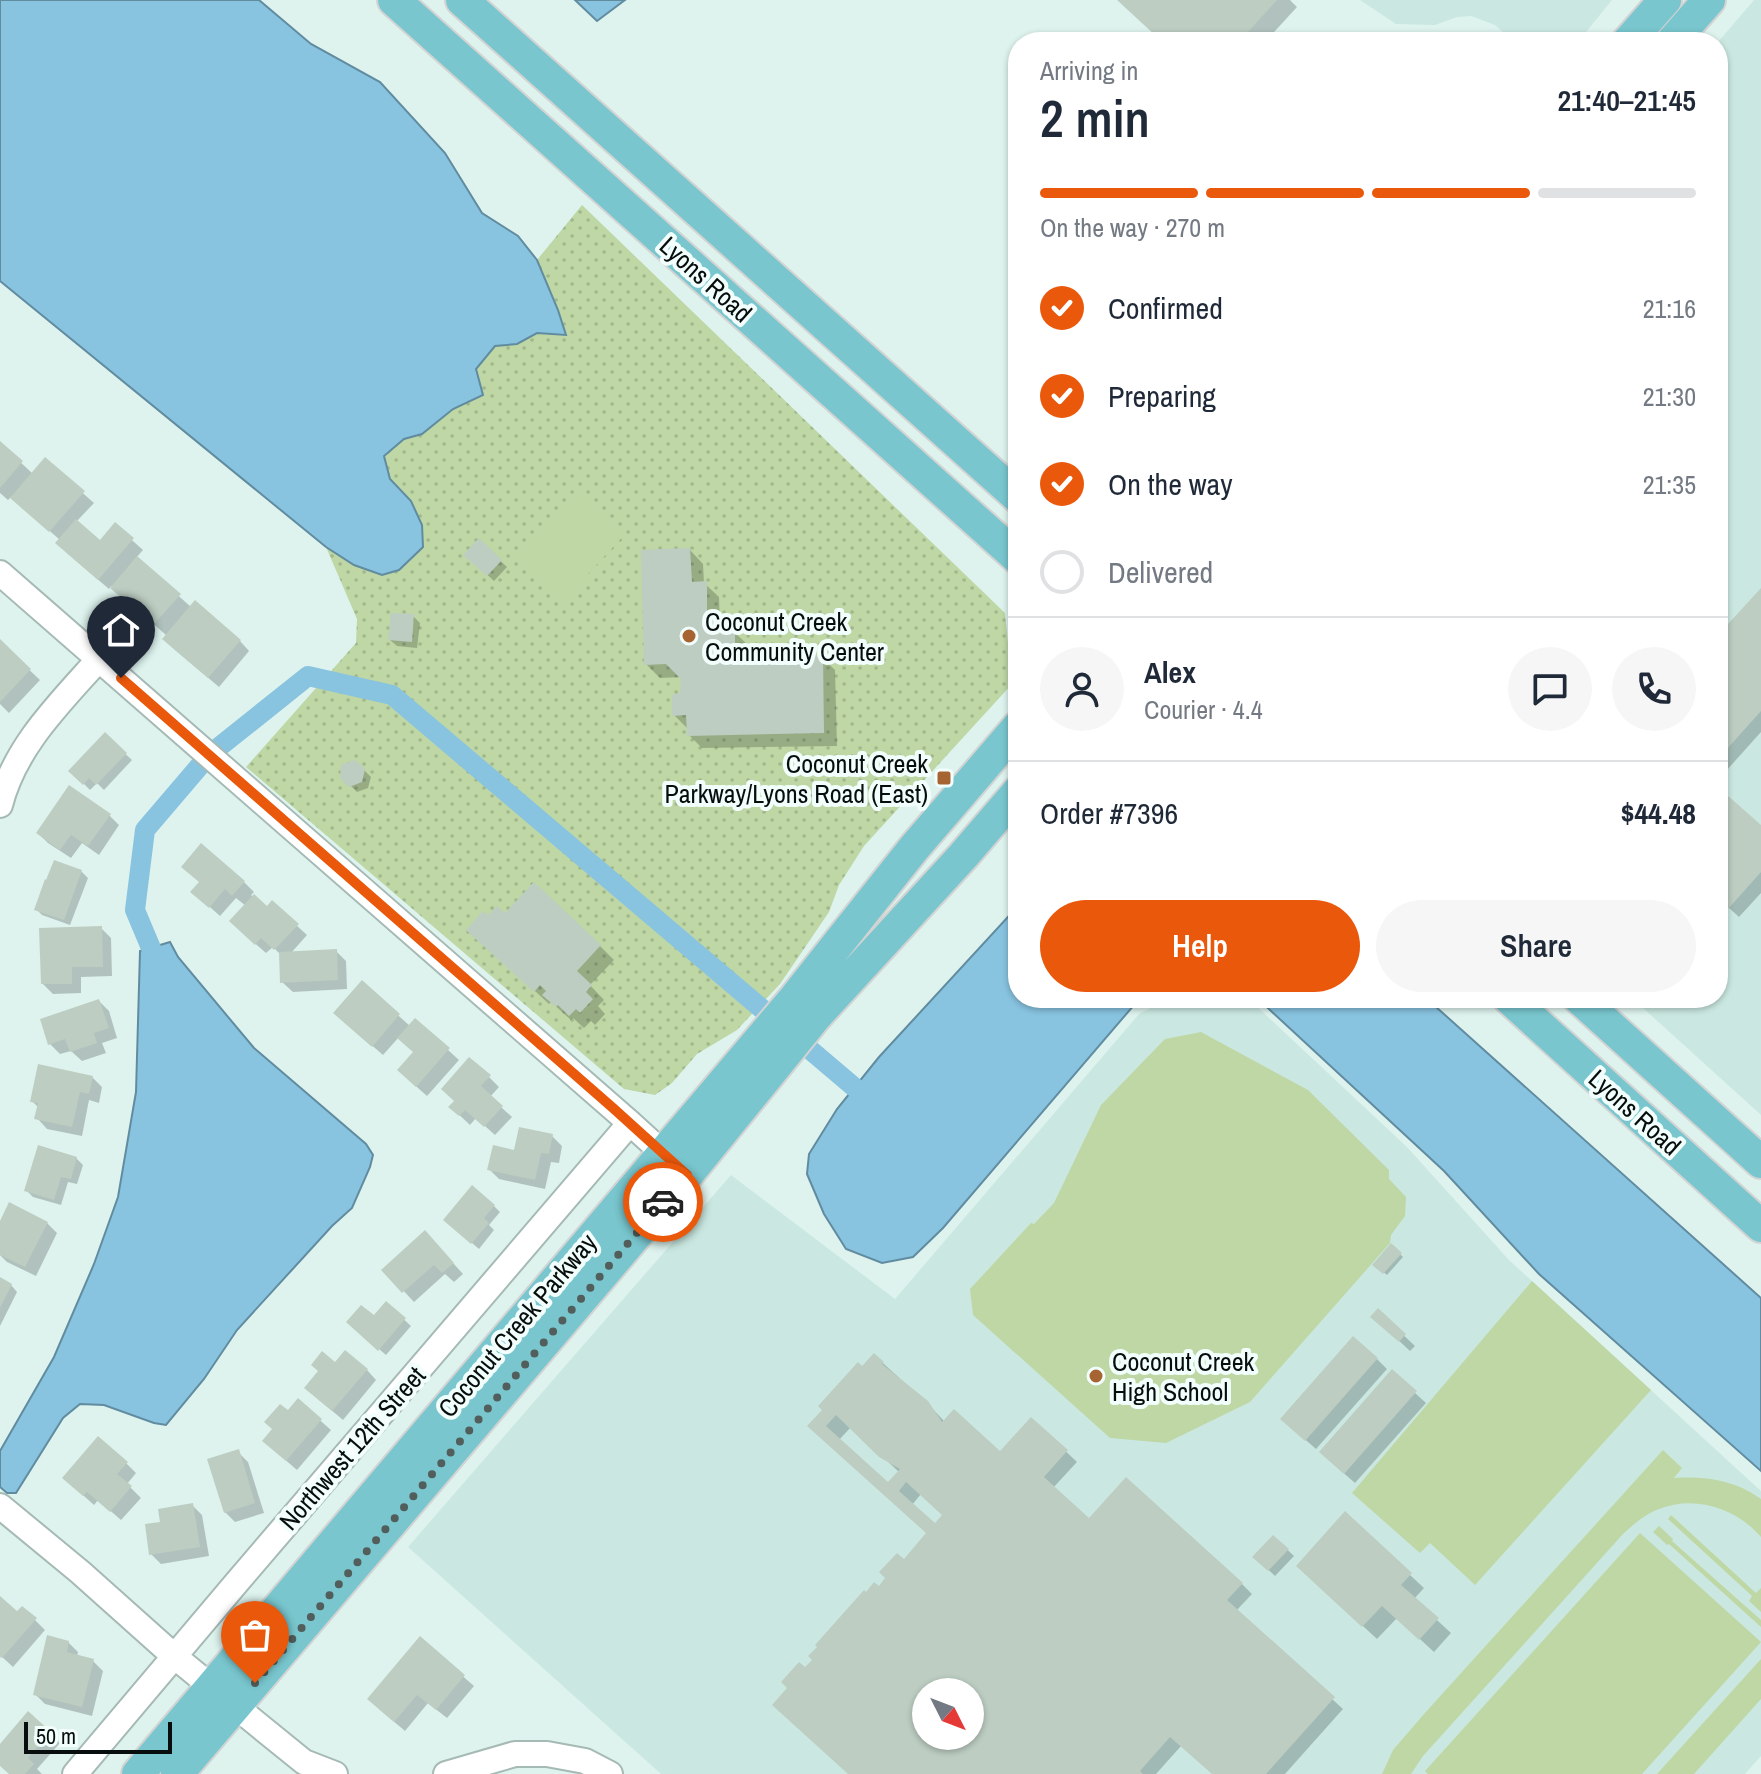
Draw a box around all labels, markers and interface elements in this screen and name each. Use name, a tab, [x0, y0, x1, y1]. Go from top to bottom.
text: Arriving in	[1040, 53, 1138, 88]
text: 21:40–21:45	[1557, 80, 1696, 120]
text: 2 min	[1040, 83, 1150, 153]
text: On the way · 270 m	[1040, 210, 1225, 245]
street label: Lyons Road	[652, 228, 760, 330]
icon: check	[1040, 286, 1084, 330]
text: Confirmed	[1108, 288, 1223, 328]
text: 21:16	[1643, 291, 1696, 326]
icon: check	[1040, 374, 1084, 418]
text: Preparing	[1108, 376, 1216, 416]
text: 21:30	[1643, 379, 1696, 414]
icon: check	[1040, 462, 1084, 506]
text: On the way	[1108, 464, 1232, 504]
text: 21:35	[1643, 467, 1696, 502]
text: Delivered	[1108, 552, 1213, 592]
pin	[87, 596, 155, 678]
place label: Coconut Creek Community Center	[705, 604, 884, 669]
icon: home	[99, 608, 143, 652]
marker: Coconut Creek Community Center	[680, 627, 698, 645]
button: person	[1040, 647, 1124, 731]
button: chat	[1508, 647, 1592, 731]
button: phone	[1612, 647, 1696, 731]
text: Alex	[1144, 652, 1196, 692]
text: Courier · 4.4	[1144, 692, 1263, 727]
place label: Coconut Creek Parkway/Lyons Road (East)	[665, 746, 928, 811]
marker: Coconut Creek Parkway/Lyons Road (East)	[935, 769, 953, 787]
text: Order #7396	[1040, 793, 1178, 833]
text: $44.48	[1621, 793, 1696, 833]
button: Help	[1040, 900, 1360, 992]
button: Share	[1376, 900, 1696, 992]
street label: Lyons Road	[1581, 1061, 1689, 1163]
courier	[623, 1162, 703, 1242]
icon: car	[641, 1180, 685, 1224]
street label: Coconut Creek Parkway	[430, 1225, 604, 1424]
place label: Coconut Creek High School	[1112, 1344, 1255, 1409]
street label: Northwest 12th Street	[271, 1359, 433, 1537]
marker: Coconut Creek High School	[1087, 1367, 1105, 1385]
pin	[221, 1601, 289, 1683]
icon: bag	[233, 1613, 277, 1657]
north arrow	[912, 1678, 984, 1750]
map controls	[912, 1678, 984, 1750]
scale bar	[24, 1718, 172, 1754]
text: 50 m	[36, 1721, 76, 1751]

